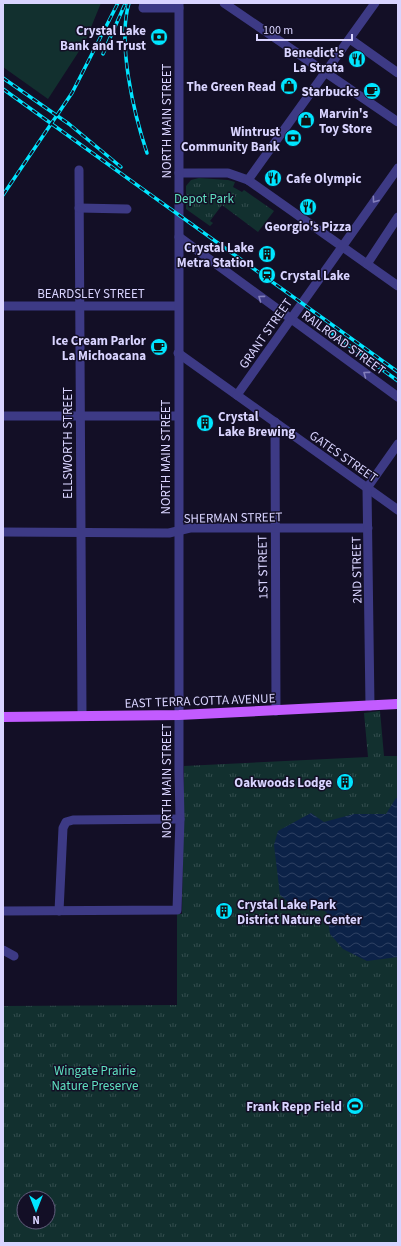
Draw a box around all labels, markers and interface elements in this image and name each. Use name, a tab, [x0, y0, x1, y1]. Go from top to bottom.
scale bar	[257, 16, 352, 42]
place label: Crystal Lake Bank and Trust	[60, 22, 146, 55]
text: 100 m	[263, 22, 293, 39]
bank icon: Crystal Lake Bank and Trust	[149, 27, 169, 47]
place label: Benedict's La Strata	[284, 44, 344, 77]
restaurant icon: Benedict's La Strata	[347, 49, 367, 69]
street label: NORTH MAIN STREET	[158, 63, 176, 178]
shop icon: The Green Read	[279, 76, 299, 96]
place label: The Green Read	[186, 78, 276, 96]
cafe icon: Starbucks	[362, 81, 382, 101]
place label: Starbucks	[302, 83, 359, 101]
place label: Marvin's Toy Store	[319, 105, 373, 138]
shop icon: Marvin's Toy Store	[296, 110, 316, 130]
place label: Wintrust Community Bank	[181, 123, 281, 156]
bank icon: Wintrust Community Bank	[283, 128, 303, 148]
restaurant icon: Cafe Olympic	[263, 168, 283, 188]
place label: Cafe Olympic	[286, 170, 362, 188]
park label: Depot Park	[174, 190, 234, 208]
one-way arrow	[373, 195, 380, 202]
restaurant icon: Georgio's Pizza	[298, 197, 318, 217]
place label: Georgio's Pizza	[265, 218, 352, 236]
place label: Crystal Lake Metra Station	[177, 239, 254, 272]
building icon: Crystal Lake Metra Station	[257, 244, 277, 264]
station icon: Crystal Lake	[257, 265, 277, 285]
place label: Crystal Lake	[280, 267, 350, 285]
street label: BEARDSLEY STREET	[37, 285, 145, 303]
street label: GRANT STREET	[235, 295, 297, 372]
one-way arrow	[259, 296, 266, 303]
street label: RAILROAD STREET	[298, 306, 389, 379]
place label: Ice Cream Parlor La Michoacana	[52, 332, 147, 365]
cafe icon: Ice Cream Parlor La Michoacana	[149, 337, 169, 357]
one-way arrow	[364, 372, 371, 379]
street label: ELLSWORTH STREET	[59, 387, 77, 499]
street label: NORTH MAIN STREET	[157, 399, 175, 514]
place label: Crystal Lake Brewing	[218, 408, 295, 441]
building icon: Crystal Lake Brewing	[195, 413, 215, 433]
street label: GATES STREET	[306, 427, 381, 487]
street label: SHERMAN STREET	[183, 508, 283, 528]
street label: 1ST STREET	[253, 535, 273, 599]
street label: 2ND STREET	[347, 536, 367, 604]
street label: EAST TERRA COTTA AVENUE	[124, 689, 276, 713]
street label: NORTH MAIN STREET	[158, 723, 176, 838]
building icon: Oakwoods Lodge	[335, 772, 355, 792]
place label: Oakwoods Lodge	[234, 774, 332, 792]
place label: Crystal Lake Park District Nature Center	[237, 896, 363, 929]
building icon: Crystal Lake Park District Nature Center	[214, 901, 234, 921]
park label: Wingate Prairie Nature Preserve	[51, 1062, 139, 1095]
sports icon: Frank Repp Field	[345, 1096, 365, 1116]
place label: Frank Repp Field	[246, 1098, 342, 1116]
north arrow	[16, 1190, 56, 1230]
text: N	[32, 1212, 40, 1227]

